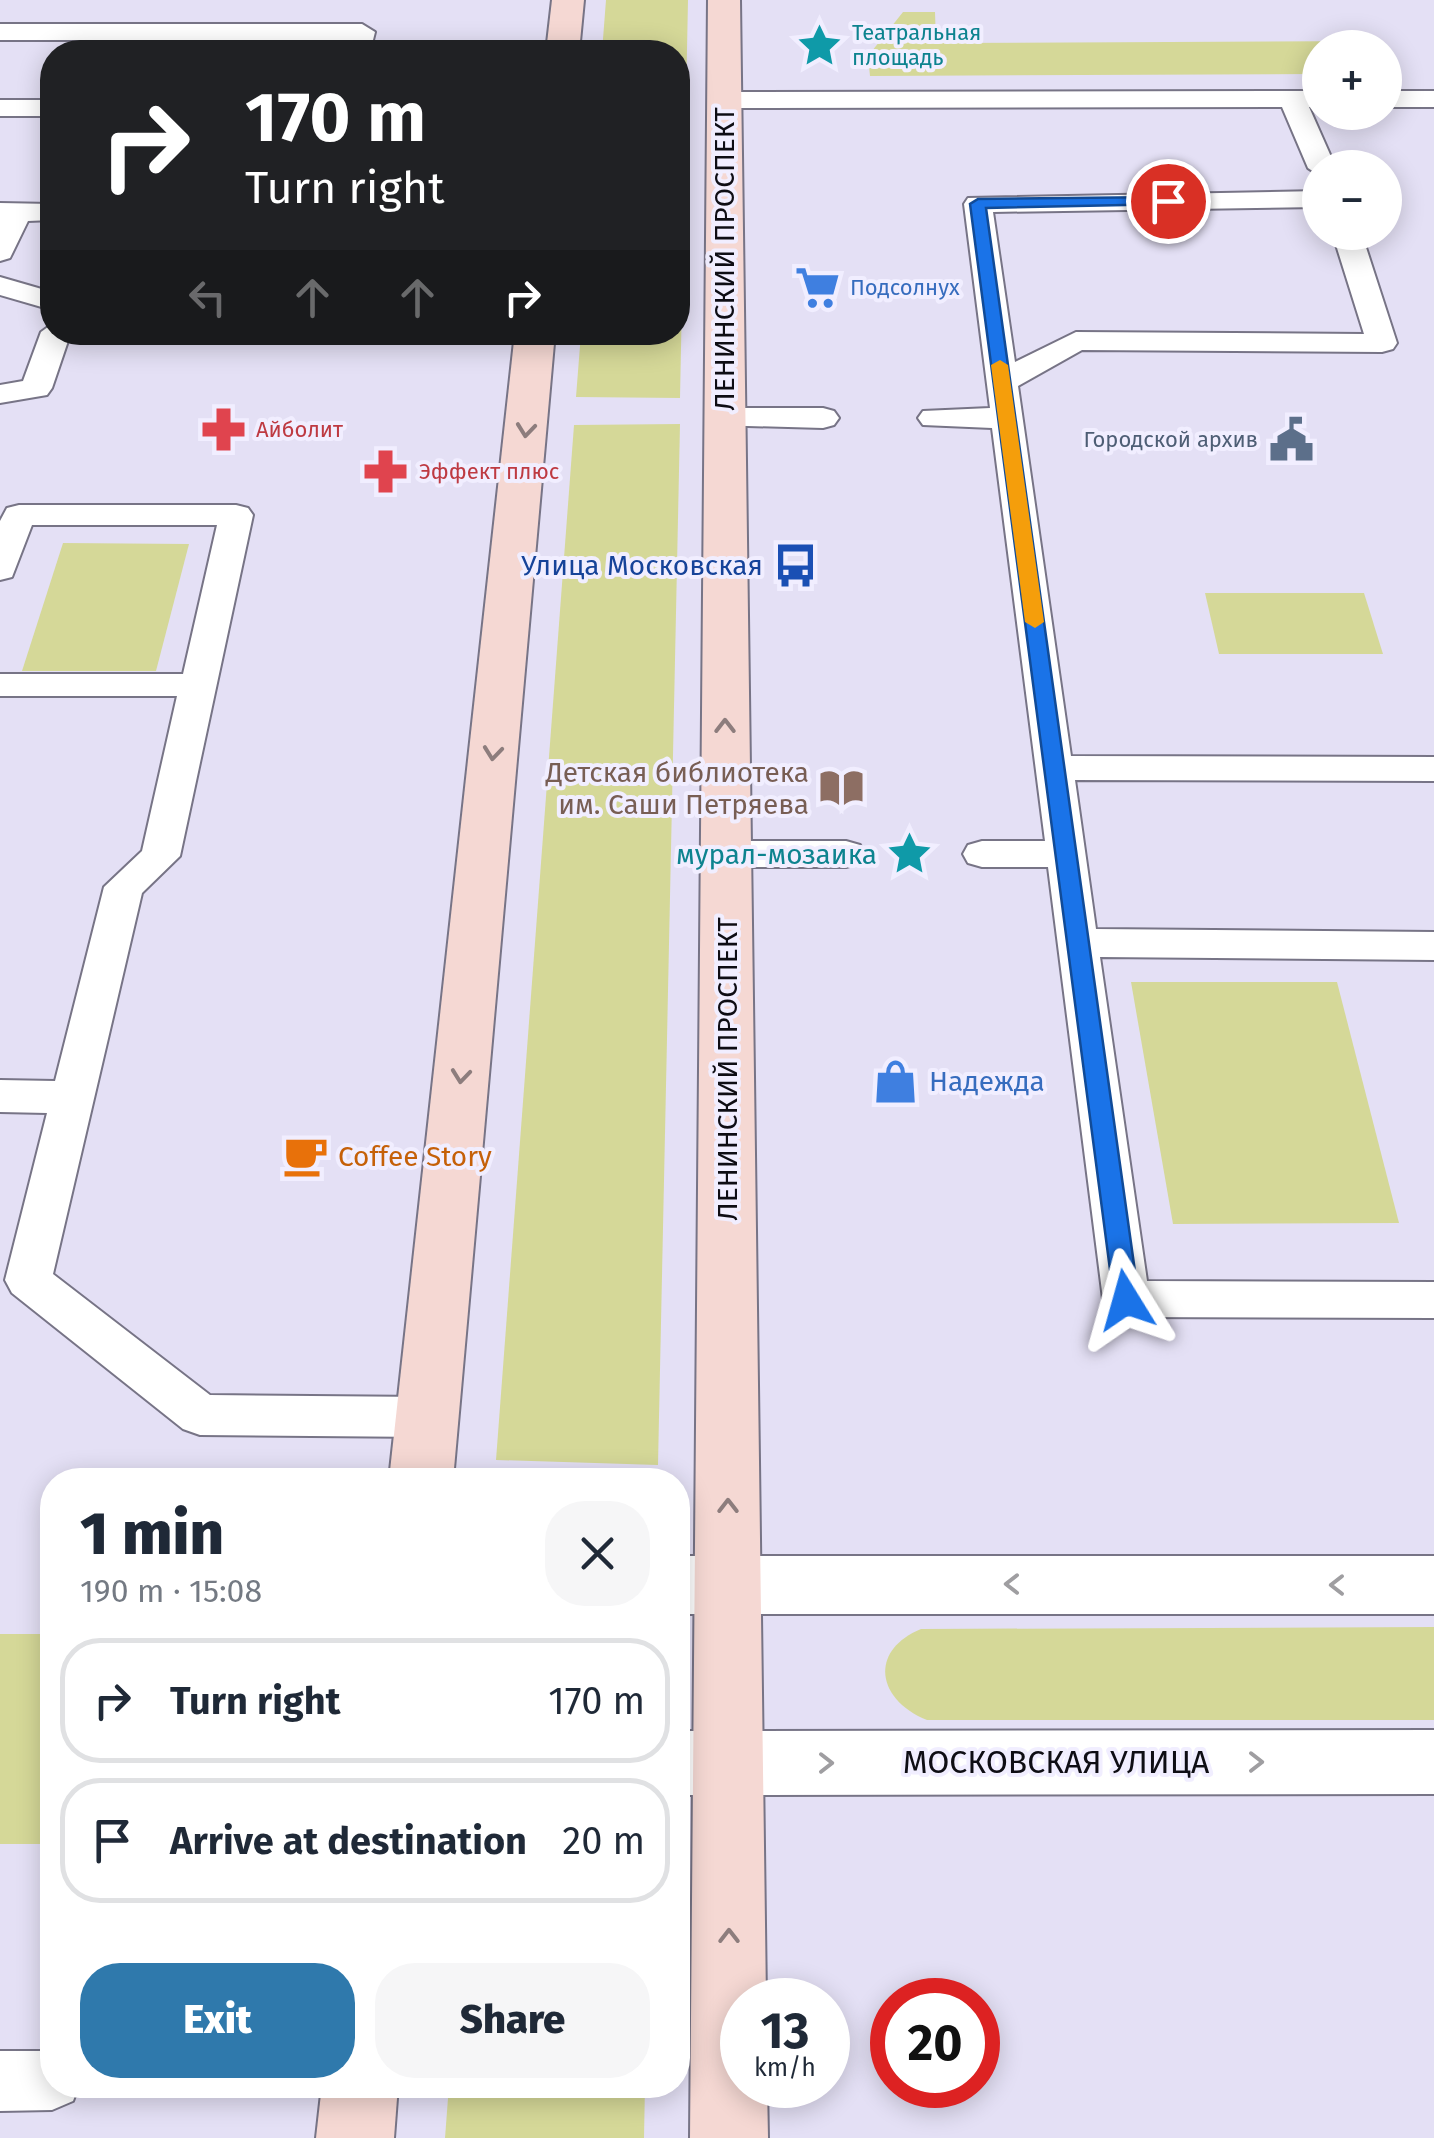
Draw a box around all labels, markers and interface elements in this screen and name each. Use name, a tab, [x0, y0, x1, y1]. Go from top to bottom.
place label: Театральная площадь	[852, 19, 981, 71]
place icon: Театральная площадь	[795, 21, 843, 69]
map controls	[1302, 30, 1402, 250]
button: +	[1302, 30, 1402, 130]
text: 170 m	[245, 76, 426, 160]
icon: right	[80, 80, 210, 210]
street label: ЛЕНИНСКИЙ ПРОСПЕКТ	[708, 107, 741, 411]
button: −	[1302, 150, 1402, 250]
pin	[1126, 159, 1211, 244]
text: Turn right	[245, 161, 444, 215]
icon: arrive	[1141, 174, 1196, 229]
supermarket icon: Подсолнух	[793, 263, 841, 311]
icon: left	[180, 270, 235, 325]
icon: ahead	[285, 270, 340, 325]
icon: ahead	[390, 270, 445, 325]
icon: right	[495, 270, 550, 325]
place label: Подсолнух	[850, 274, 960, 301]
pharmacy icon: Айболит	[199, 405, 247, 453]
public building icon: Городской архив	[1267, 415, 1315, 463]
place label: Айболит	[256, 416, 343, 443]
one-way arrow	[515, 422, 537, 438]
place label: Городской архив	[1084, 426, 1258, 453]
pharmacy icon: Эффект плюс	[362, 447, 410, 495]
place label: Эффект плюс	[419, 458, 559, 485]
bus stop icon: Улица Московская	[772, 541, 820, 589]
place label: Улица Московская	[521, 549, 763, 582]
one-way arrow	[715, 717, 736, 733]
one-way arrow	[483, 745, 505, 761]
place label: Детская библиотека им. Саши Петряева	[545, 756, 809, 821]
library icon: Детская библиотека им. Саши Петряева	[818, 764, 866, 812]
place icon: мурал-мозаика	[886, 830, 934, 878]
place label: мурал-мозаика	[676, 838, 877, 871]
street label: ЛЕНИНСКИЙ ПРОСПЕКТ	[711, 917, 744, 1221]
shop icon: Надежда	[872, 1057, 920, 1105]
place label: Надежда	[929, 1065, 1045, 1098]
one-way arrow	[451, 1069, 472, 1085]
cafe icon: Coffee Story	[281, 1132, 329, 1180]
place label: Coffee Story	[338, 1140, 492, 1173]
position arrow	[1074, 1248, 1178, 1352]
one-way arrow	[717, 1497, 739, 1512]
text: 1 min	[80, 1498, 224, 1570]
button: close	[545, 1501, 650, 1606]
text: 190 m · 15:08	[80, 1572, 262, 1610]
one-way arrow	[1003, 1573, 1018, 1595]
one-way arrow	[1328, 1574, 1344, 1596]
icon: right	[85, 1673, 140, 1728]
text: Turn right	[170, 1678, 340, 1724]
text: 170 m	[548, 1678, 645, 1724]
street label: МОСКОВСКАЯ УЛИЦА	[903, 1743, 1210, 1781]
one-way arrow	[1248, 1751, 1264, 1773]
one-way arrow	[818, 1752, 834, 1774]
icon: arrive	[85, 1813, 140, 1868]
text: Arrive at destination	[170, 1818, 527, 1864]
text: 20 m	[562, 1818, 645, 1864]
one-way arrow	[718, 1927, 740, 1942]
button: Exit	[80, 1963, 355, 2078]
button: Share	[375, 1963, 650, 2078]
speed limit sign: 20	[870, 1978, 1000, 2108]
text: 13	[760, 2001, 810, 2061]
text: km/h	[754, 2053, 816, 2083]

